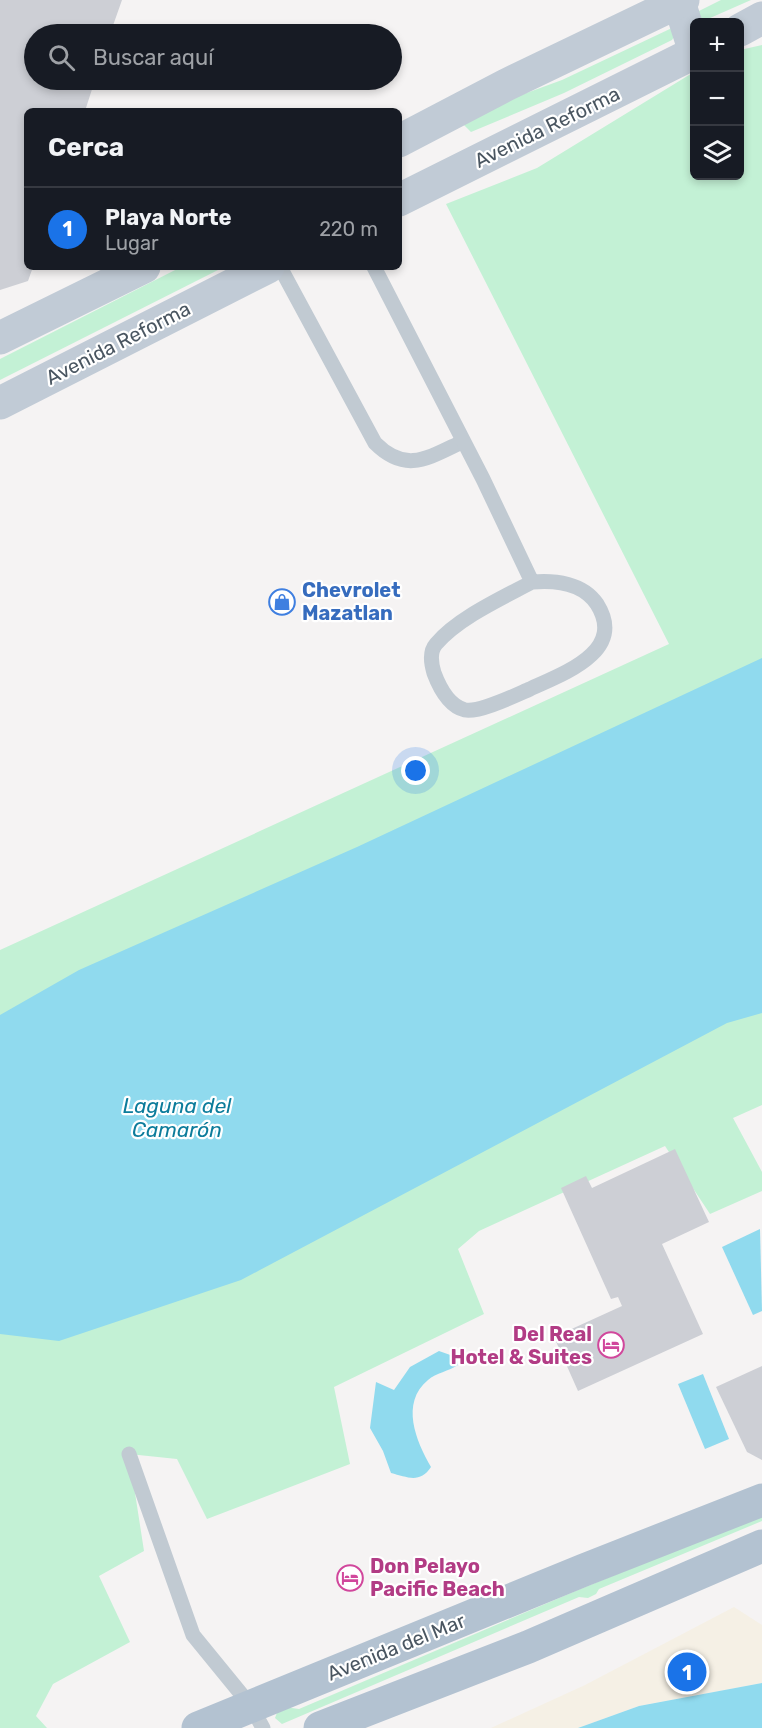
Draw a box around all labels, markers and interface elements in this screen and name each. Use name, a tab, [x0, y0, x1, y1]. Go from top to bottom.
map controls	[690, 18, 744, 180]
button: +	[690, 18, 744, 72]
search box	[24, 24, 402, 90]
icon: search	[45, 41, 78, 74]
text: Buscar aquí	[93, 44, 214, 71]
button: −	[690, 72, 744, 126]
street label: Avenida Reforma	[470, 81, 624, 173]
button: layers	[690, 126, 744, 180]
text: Cerca	[48, 132, 124, 163]
text: Playa Norte	[105, 204, 232, 231]
text: 1	[63, 217, 72, 241]
text: 220 m	[319, 217, 378, 241]
text: Lugar	[105, 231, 159, 255]
street label: Avenida Reforma	[42, 296, 194, 390]
place label: Chevrolet Mazatlan	[302, 578, 401, 625]
shop icon: Chevrolet Mazatlan	[267, 587, 297, 617]
your location	[401, 756, 430, 785]
water label: Laguna del Camarón	[123, 1093, 232, 1142]
place label: Del Real Hotel & Suites	[451, 1322, 592, 1369]
hotel icon: Del Real Hotel & Suites	[596, 1330, 626, 1360]
place label: Don Pelayo Pacific Beach	[370, 1554, 505, 1601]
hotel icon: Don Pelayo Pacific Beach	[335, 1563, 365, 1593]
street label: Avenida del Mar	[323, 1608, 469, 1686]
pin: 1	[668, 1650, 706, 1694]

